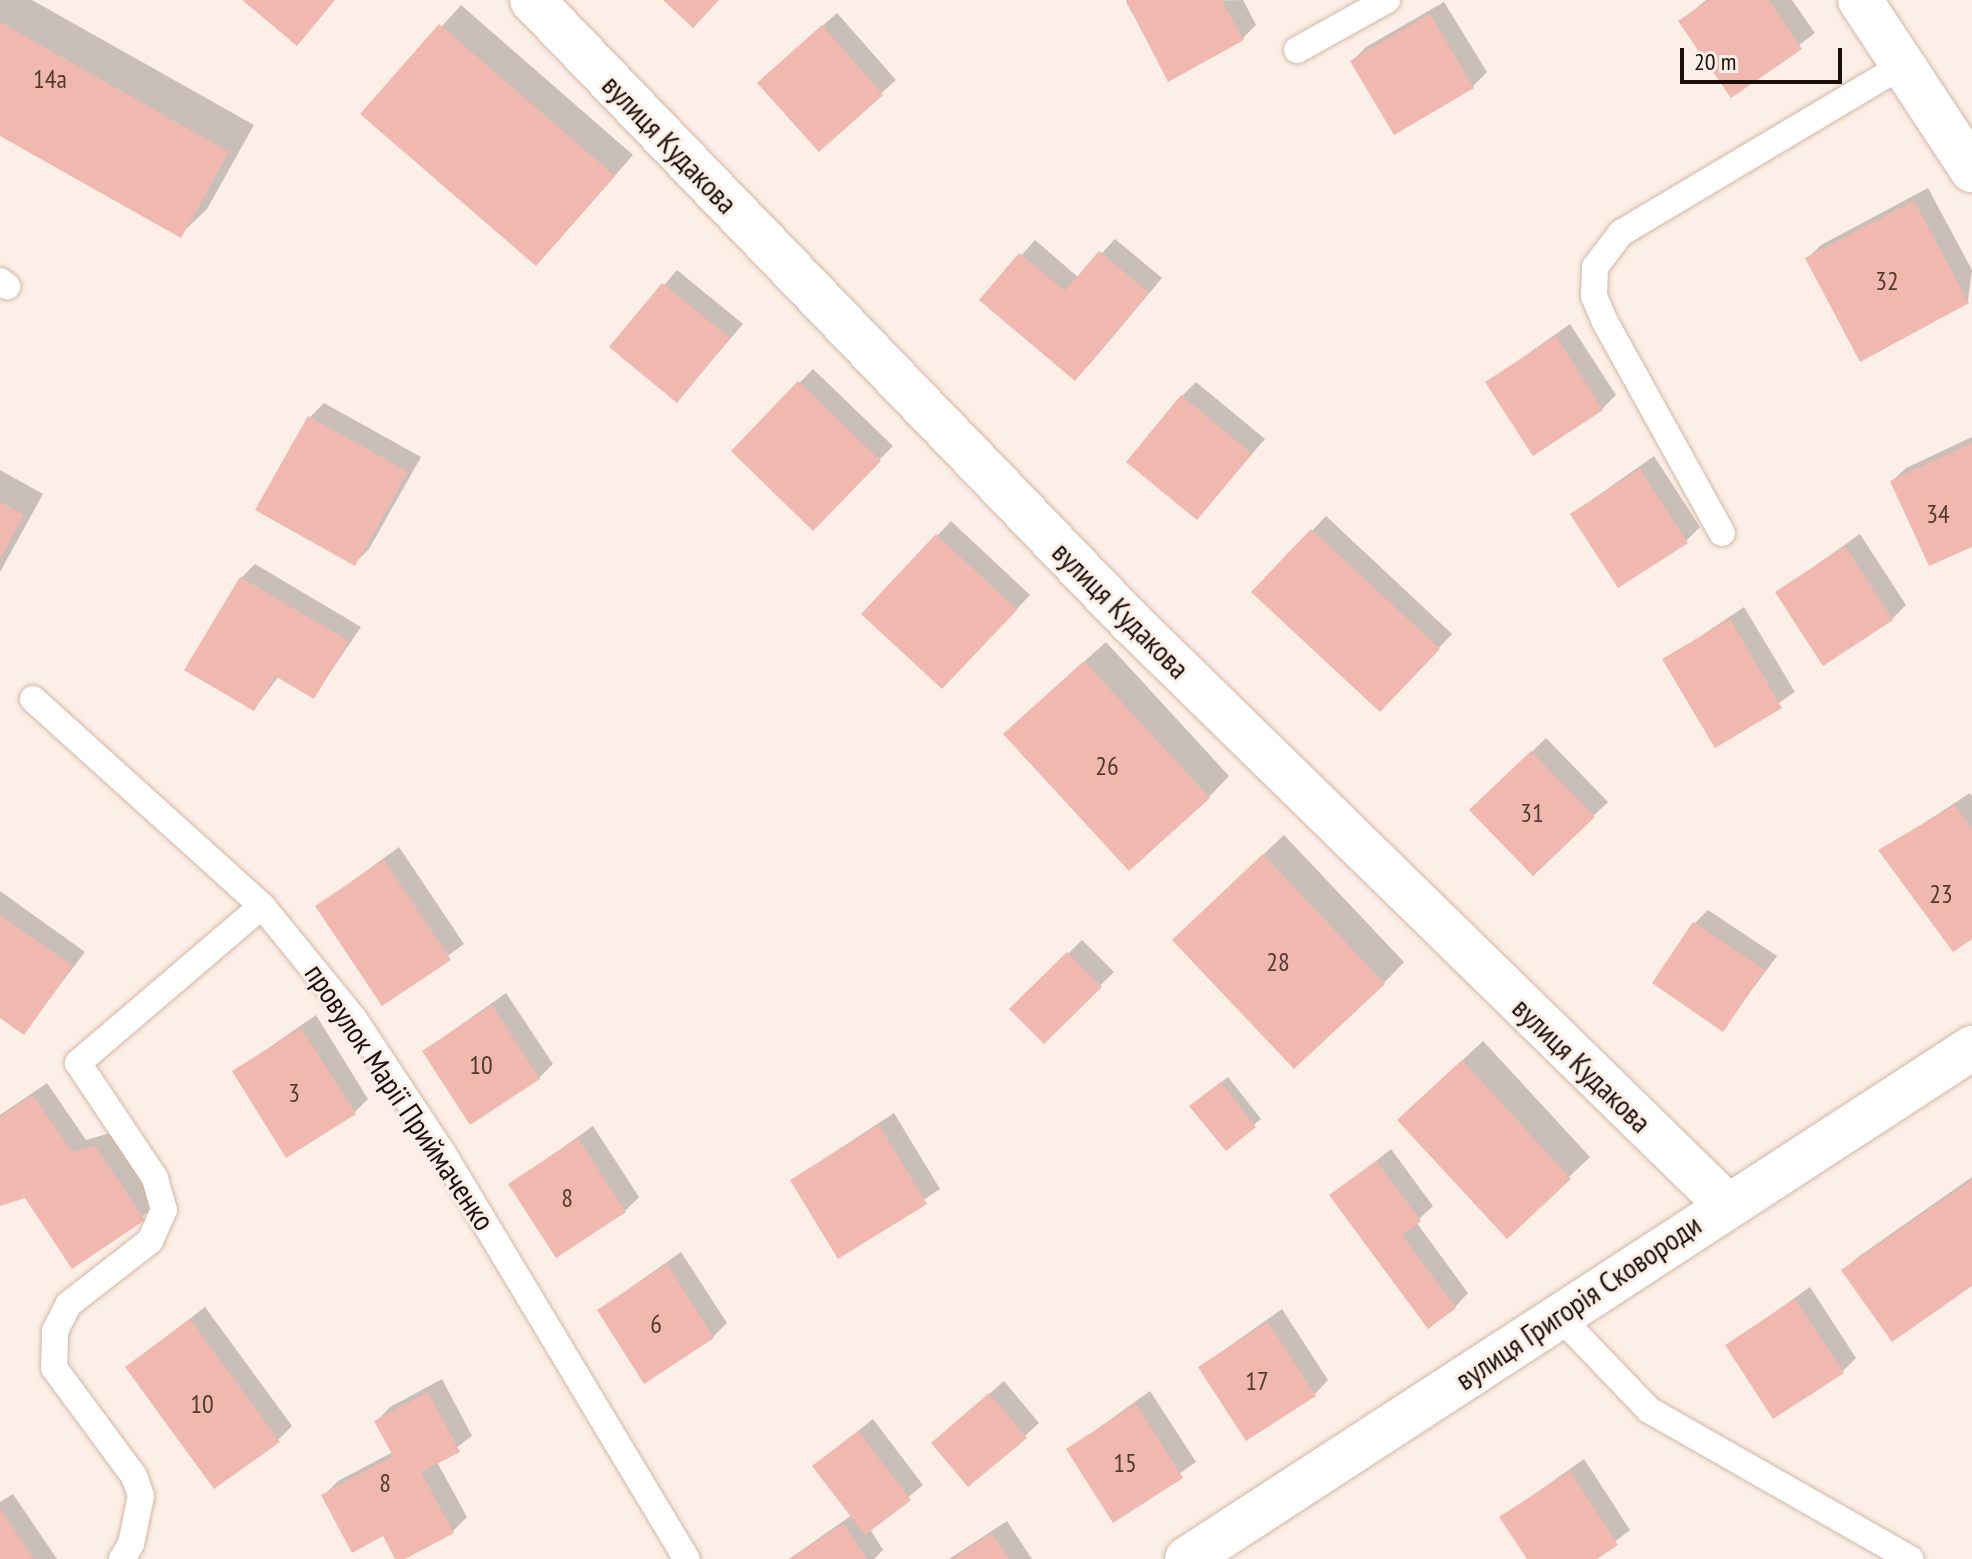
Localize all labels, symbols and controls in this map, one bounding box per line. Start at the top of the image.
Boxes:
scale bar [1684,32,1846,82]
text: 20 m [1694,46,1736,77]
house number: 14а [33,63,67,95]
street label: вулиця Кудакова [595,67,745,221]
house number: 32 [1875,265,1899,297]
house number: 34 [1926,498,1950,530]
street label: вулиця Кудакова [1045,534,1197,686]
house number: 26 [1095,750,1119,782]
house number: 31 [1520,797,1544,829]
house number: 23 [1929,878,1953,910]
house number: 28 [1266,946,1290,978]
street label: провулок Марії Приймаченко [297,957,503,1237]
street label: вулиця Кудакова [1505,990,1659,1140]
house number: 10 [469,1049,493,1081]
house number: 3 [288,1077,300,1109]
house number: 8 [561,1182,573,1214]
street label: вулиця Григорія Сковороди [1448,1206,1708,1398]
house number: 6 [650,1308,662,1340]
house number: 17 [1245,1365,1269,1397]
house number: 10 [190,1388,214,1420]
house number: 15 [1113,1447,1137,1479]
house number: 8 [379,1467,391,1499]

